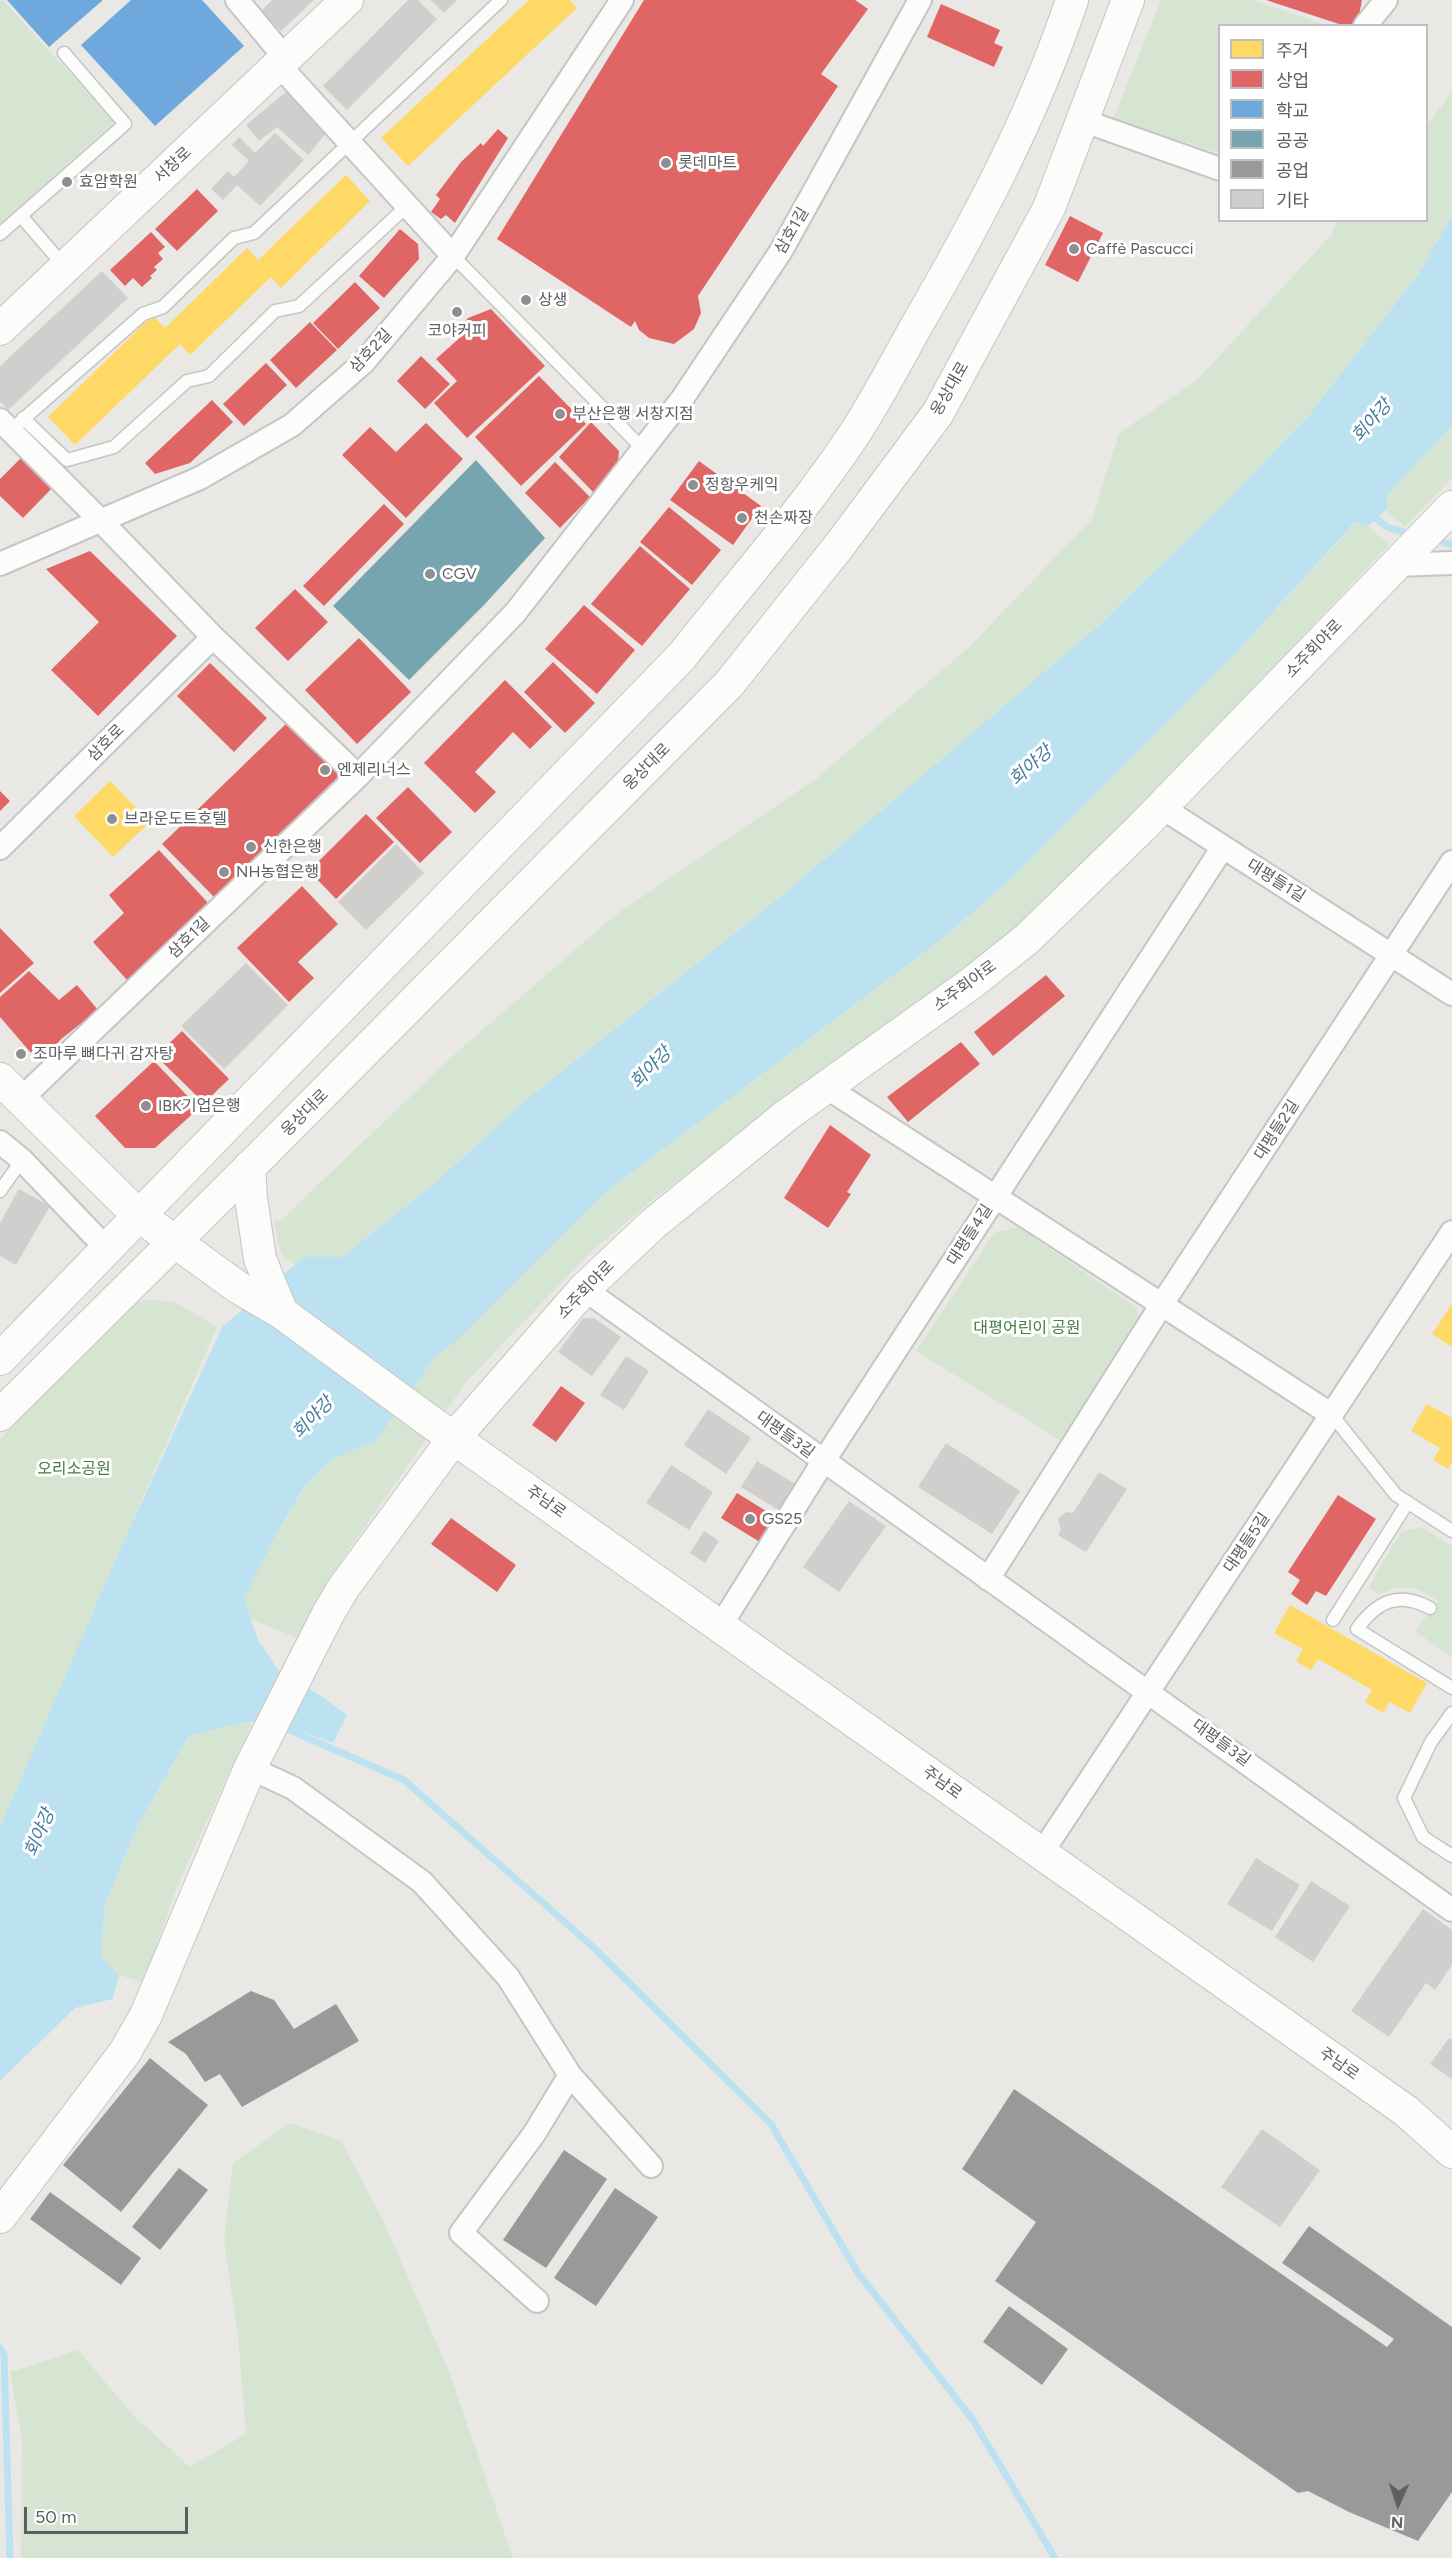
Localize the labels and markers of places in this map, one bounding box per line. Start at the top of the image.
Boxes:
place label: 롯데마트 [678,153,737,173]
marker: 롯데마트 [659,156,673,170]
place label: 효암학원 [79,172,138,192]
marker: 효암학원 [60,175,74,189]
place label: Caffè Pascucci [1086,239,1193,259]
marker: Caffè Pascucci [1067,242,1081,256]
place label: 상생 [538,290,567,310]
marker: 상생 [519,293,533,307]
marker: 코야커피 [450,305,464,319]
place label: 코야커피 [428,321,486,341]
place label: 부산은행 서창지점 [572,404,694,424]
marker: 부산은행 서창지점 [553,407,567,421]
place label: 정항우케익 [705,475,779,495]
marker: 정항우케익 [686,478,700,492]
place label: 천손짜장 [754,508,813,528]
marker: 천손짜장 [735,511,749,525]
place label: CGV [442,564,477,584]
marker: CGV [423,567,437,581]
place label: 엔제리너스 [337,760,411,780]
marker: 엔제리너스 [318,763,332,777]
place label: 브라운도트호텔 [124,809,227,829]
marker: 브라운도트호텔 [105,812,119,826]
place label: 신한은행 [263,837,322,857]
marker: 신한은행 [244,840,258,854]
place label: NH농협은행 [236,862,319,882]
marker: NH농협은행 [217,865,231,879]
place label: 조마루 뼈다귀 감자탕 [33,1044,173,1064]
marker: 조마루 뼈다귀 감자탕 [14,1047,28,1061]
place label: IBK기업은행 [158,1096,241,1116]
marker: IBK기업은행 [139,1099,153,1113]
place label: GS25 [762,1509,802,1529]
marker: GS25 [743,1512,757,1526]

